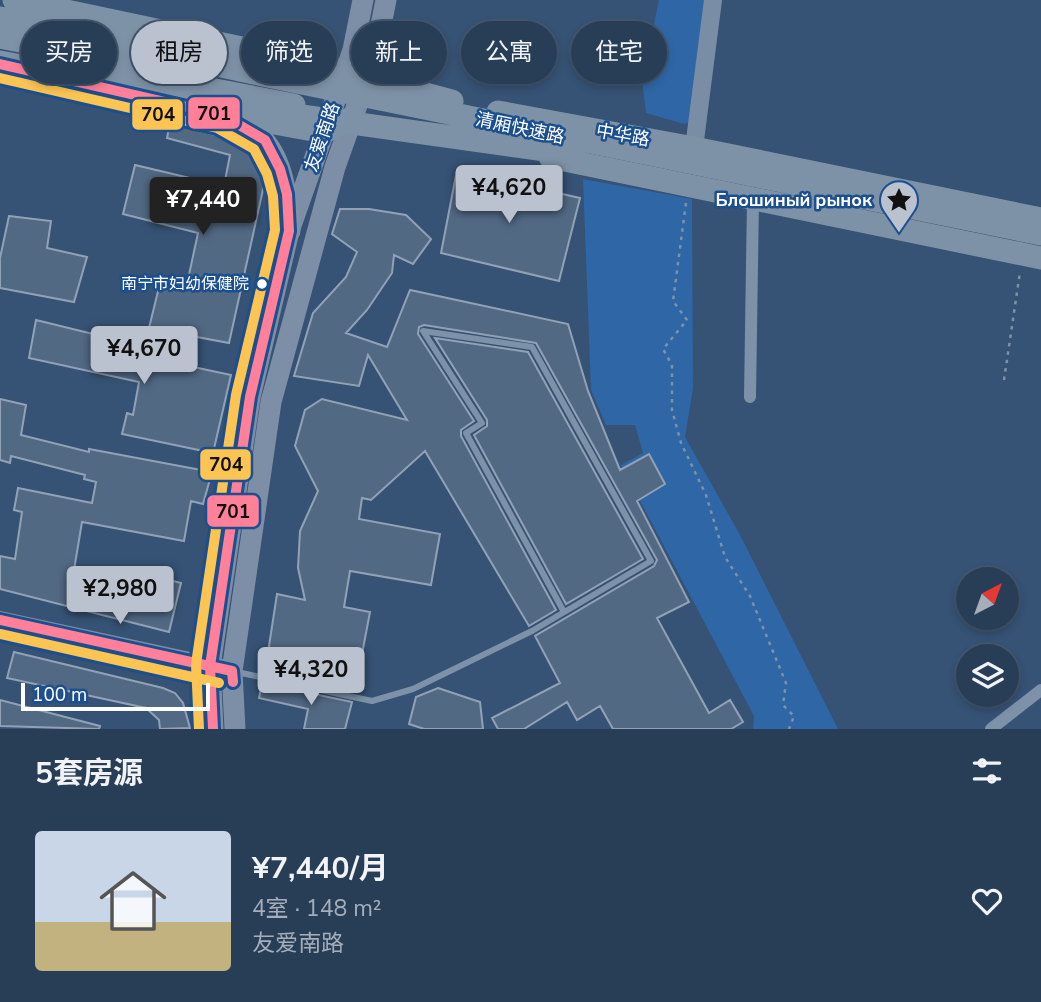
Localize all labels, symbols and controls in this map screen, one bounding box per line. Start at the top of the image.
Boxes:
chip: 买房 [21,21,117,84]
chip: 租房 [131,21,227,84]
chip: 筛选 [241,21,337,84]
chip: 新上 [351,21,447,84]
chip: 公寓 [461,21,557,84]
chip: 住宅 [571,21,667,84]
line badge: 701 [187,96,241,130]
line badge: 704 [131,98,184,131]
street label: 友爱南路 [299,99,345,175]
text: 701 [197,101,231,127]
text: 704 [141,102,175,128]
street label: 清厢快速路 [473,107,567,149]
street label: 中华路 [594,118,652,152]
pin: ¥4,620 [452,166,566,225]
text: ¥4,620 [472,172,546,203]
pin: ¥7,440 [146,177,260,237]
place icon: Блошиный рынок [878,179,920,234]
text: ¥7,440 [166,184,240,215]
place label: Блошиный рынок [715,188,873,212]
place label: 南宁市妇幼保健院 [121,273,249,295]
marker: 南宁市妇幼保健院 [255,277,269,291]
pin: ¥4,670 [87,326,201,386]
text: ¥4,670 [107,333,181,364]
line badge: 704 [199,448,252,481]
text: 704 [209,452,243,478]
line badge: 701 [206,494,260,528]
text: 701 [216,499,250,525]
pin: ¥2,980 [63,566,177,626]
north arrow [956,567,1018,630]
map controls [956,567,1019,707]
text: ¥2,980 [83,573,157,604]
button: layers [956,644,1019,707]
pin: ¥4,320 [254,648,368,707]
text: ¥4,320 [274,654,348,685]
scale bar [21,680,210,712]
text: 100 m [32,682,87,708]
icon: filters [968,752,1006,790]
text: 5套房源 [35,753,143,794]
text: ¥7,440/月 [252,848,389,889]
icon: home [91,859,175,943]
icon: heart [968,882,1006,920]
text: 4室 · 148 m² [252,893,382,924]
text: 友爱南路 [252,928,344,959]

